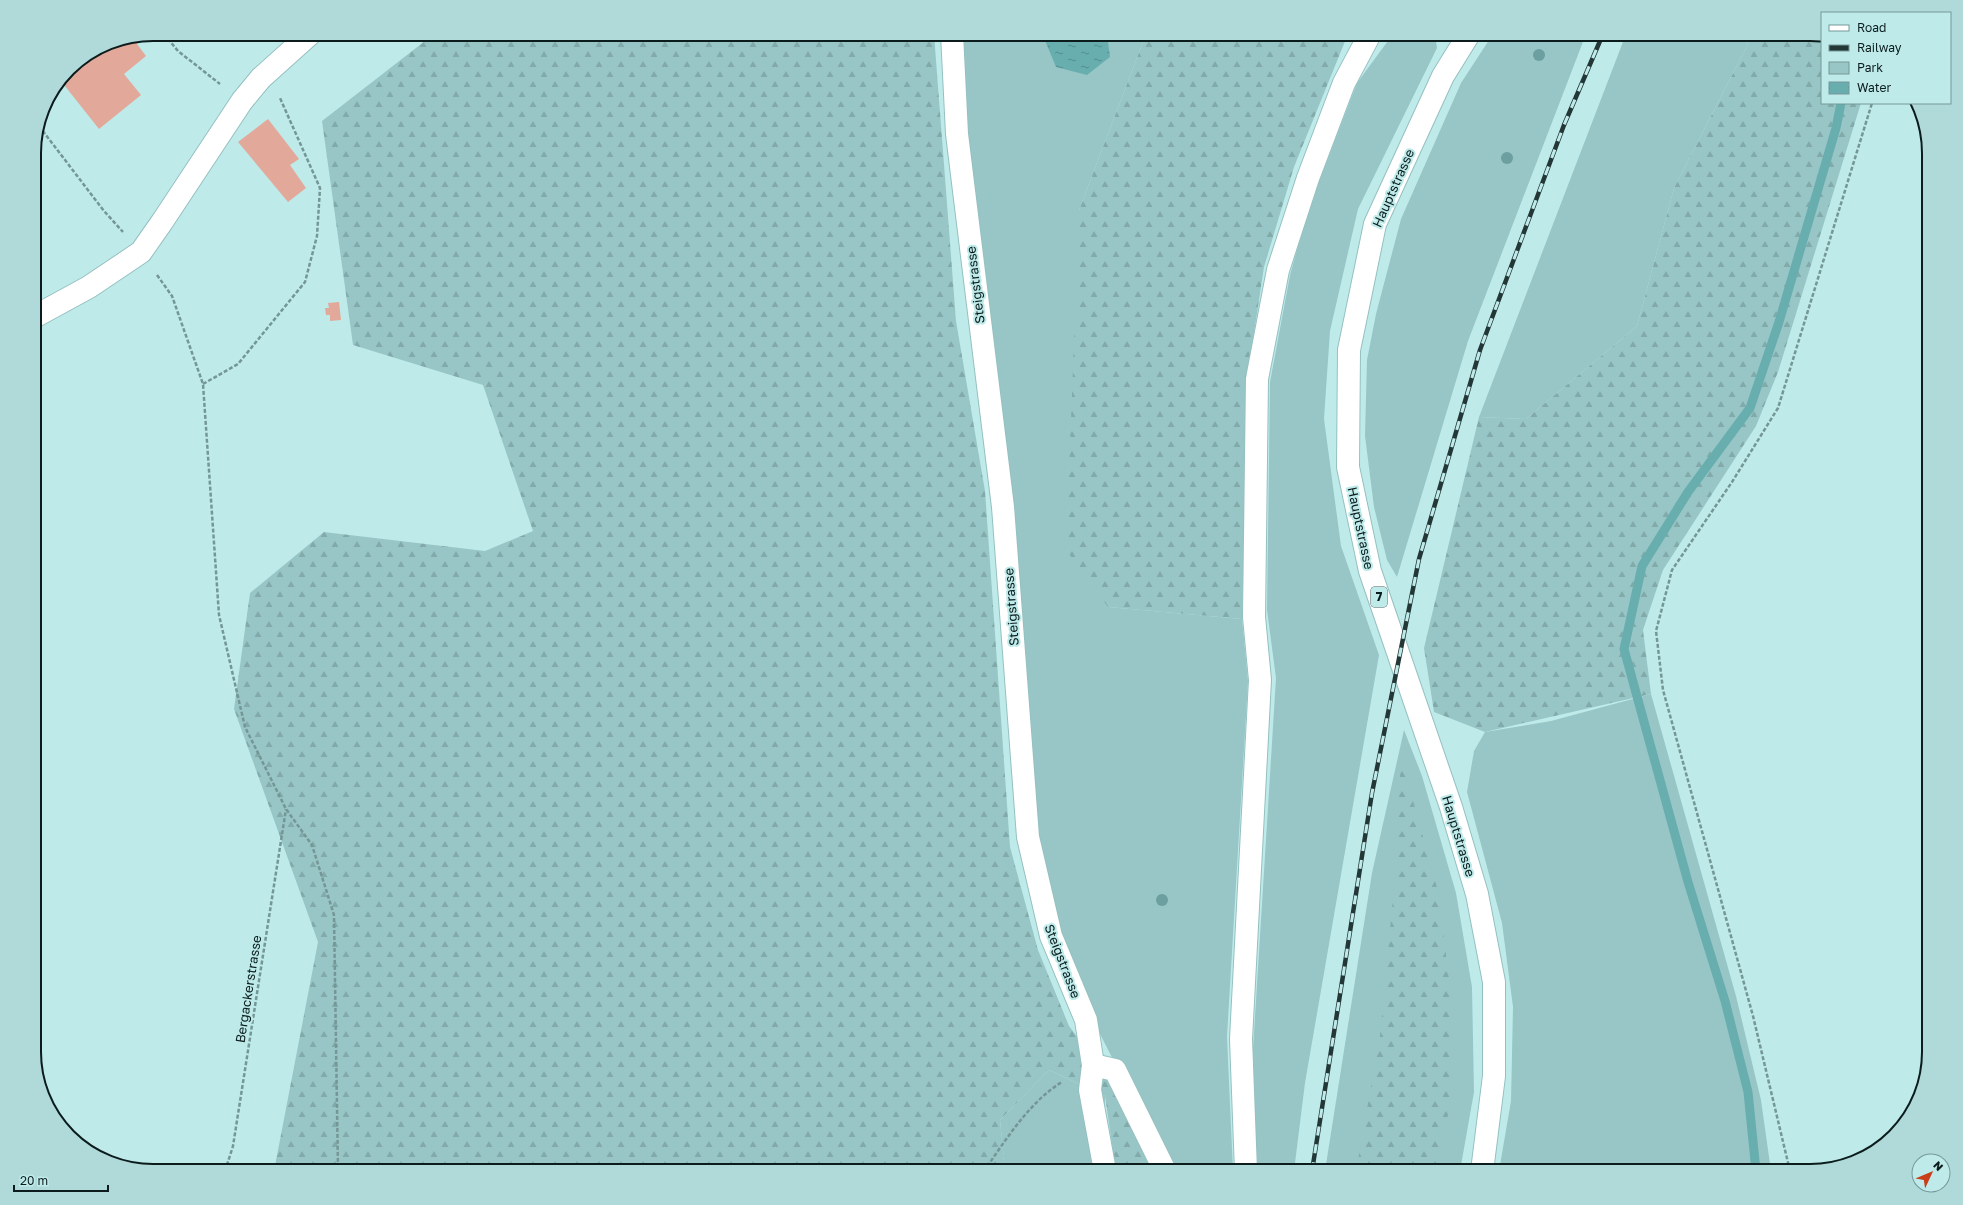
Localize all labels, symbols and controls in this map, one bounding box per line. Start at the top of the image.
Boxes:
legend [1821,12,1951,104]
text: Road [1857,20,1886,35]
text: Railway [1857,40,1902,55]
text: Park [1857,60,1883,75]
text: Water [1857,80,1891,95]
street label: Hauptstrasse [1369,146,1417,230]
street label: Steigstrasse [962,245,988,325]
street label: Hauptstrasse [1344,485,1378,571]
street label: Steigstrasse [1000,568,1022,646]
road number: 7 [1371,587,1387,607]
street label: Hauptstrasse [1439,794,1479,878]
street label: Steigstrasse [1042,922,1084,1000]
street label: Bergackerstrasse [232,934,264,1044]
north arrow [1911,1153,1951,1193]
text: N [1931,1158,1946,1173]
scale bar [14,1167,108,1193]
text: 20 m [20,1173,48,1188]

